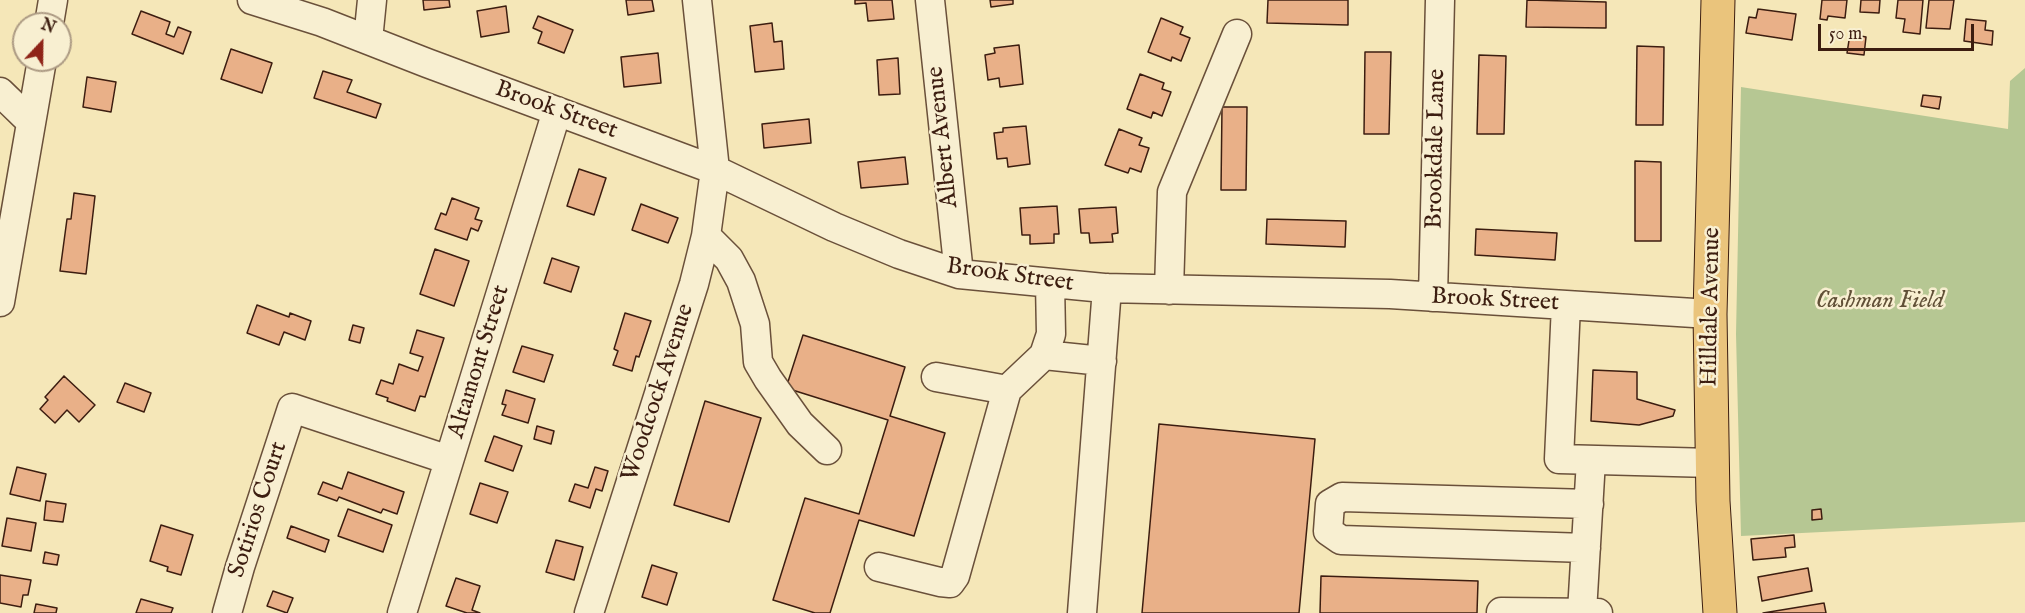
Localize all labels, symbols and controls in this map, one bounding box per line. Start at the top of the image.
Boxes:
north arrow [12,12,72,72]
scale bar [1821,12,1977,50]
text: N [38,15,58,39]
text: 50 m [1829,23,1862,46]
street label: Albert Avenue [922,65,966,209]
street label: Brookdale Lane [1421,69,1453,229]
street label: Brook Street [491,76,621,146]
street label: Hilldale Avenue [1696,227,1728,387]
street label: Brook Street [945,253,1075,299]
street label: Altamont Street [443,282,517,442]
street label: Brook Street [1430,283,1560,319]
park label: Cashman Field [1816,288,1944,316]
street label: Woodcock Avenue [617,300,701,486]
street label: Sotirios Court [224,438,294,582]

